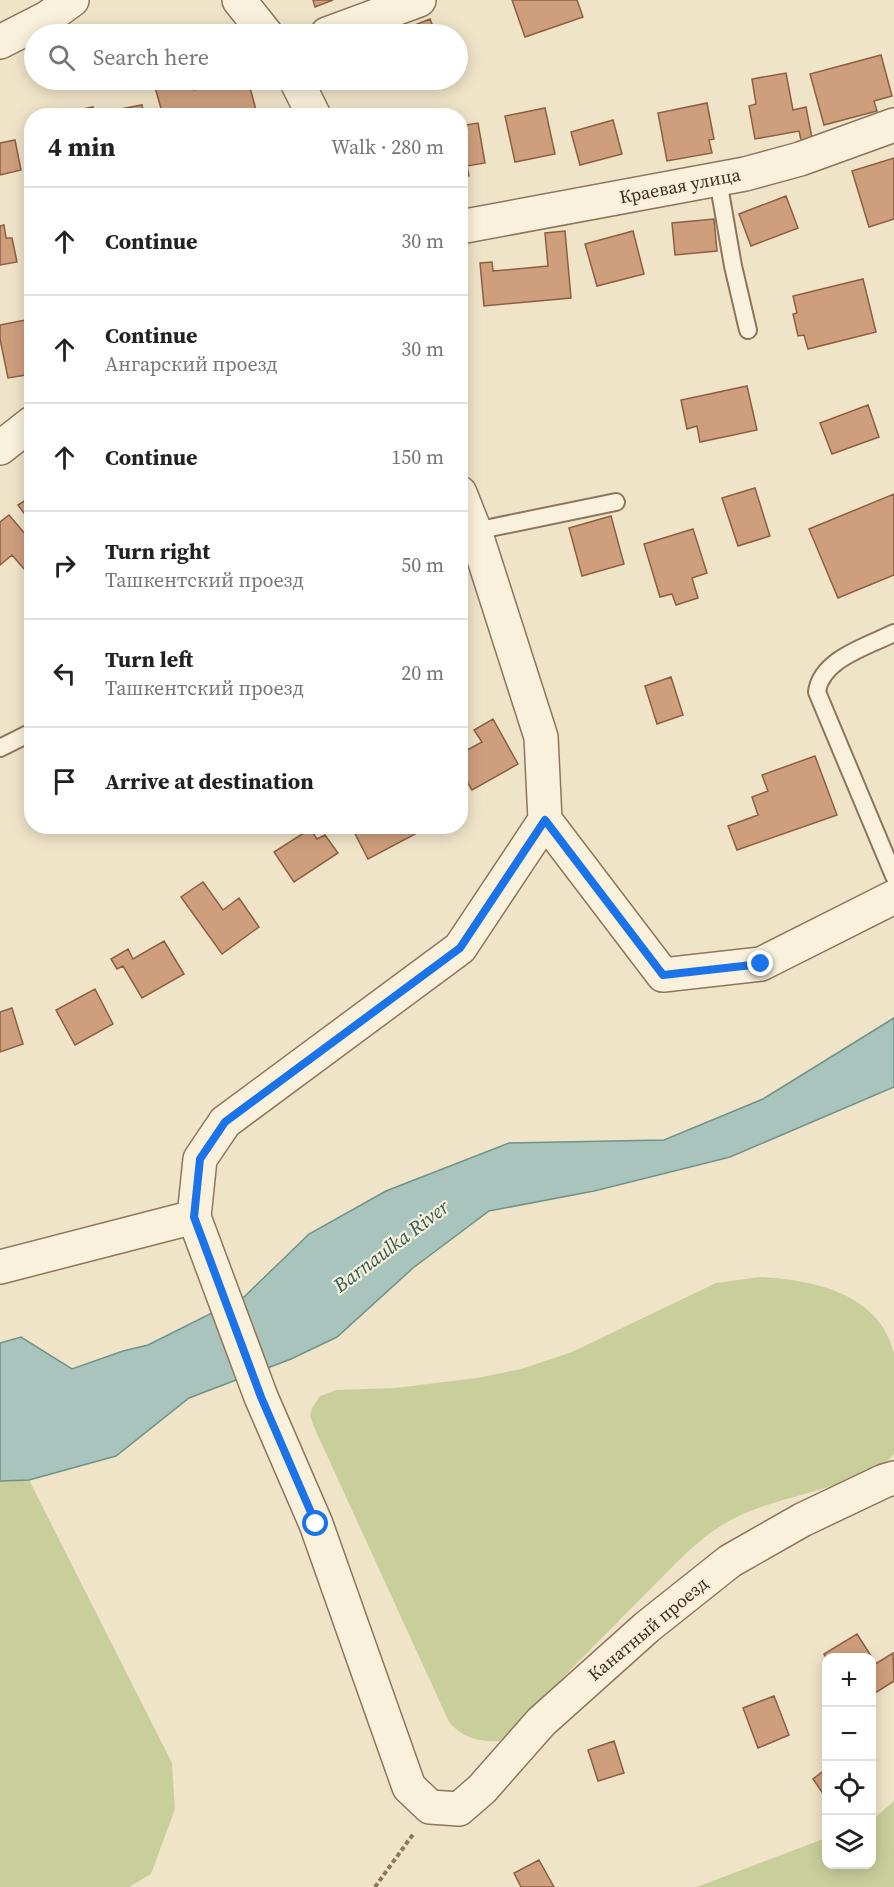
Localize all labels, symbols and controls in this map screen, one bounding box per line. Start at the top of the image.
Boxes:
search box [24,24,468,90]
icon: search [45,41,78,74]
text: Search here [93,42,209,72]
text: 4 min [48,129,115,165]
text: Walk · 280 m [331,133,444,161]
street label: Краевая улица [617,161,743,210]
icon: ahead [48,225,81,258]
text: Continue [105,226,198,256]
text: 30 m [401,227,444,255]
text: Continue [105,320,198,350]
icon: ahead [48,333,81,366]
text: 30 m [401,335,444,363]
text: Ангарский проезд [105,350,278,378]
icon: ahead [48,441,81,474]
text: Continue [105,442,198,472]
text: 150 m [391,443,444,471]
text: Turn right [105,536,210,566]
icon: right [48,549,81,582]
text: 50 m [401,551,444,579]
text: Ташкентский проезд [105,566,304,594]
text: Turn left [105,644,193,674]
icon: left [48,657,81,690]
text: 20 m [401,659,444,687]
text: Ташкентский проезд [105,674,304,702]
icon: arrive [48,765,81,798]
text: Arrive at destination [105,766,314,796]
route end [747,950,773,976]
water label: Barnaulka River [327,1193,455,1299]
route start [302,1510,328,1536]
street label: Канатный проезд [582,1571,713,1686]
map controls [822,1653,876,1869]
button: + [822,1653,876,1707]
button: − [822,1707,876,1761]
button: locate [822,1761,876,1815]
button: layers [822,1815,876,1869]

